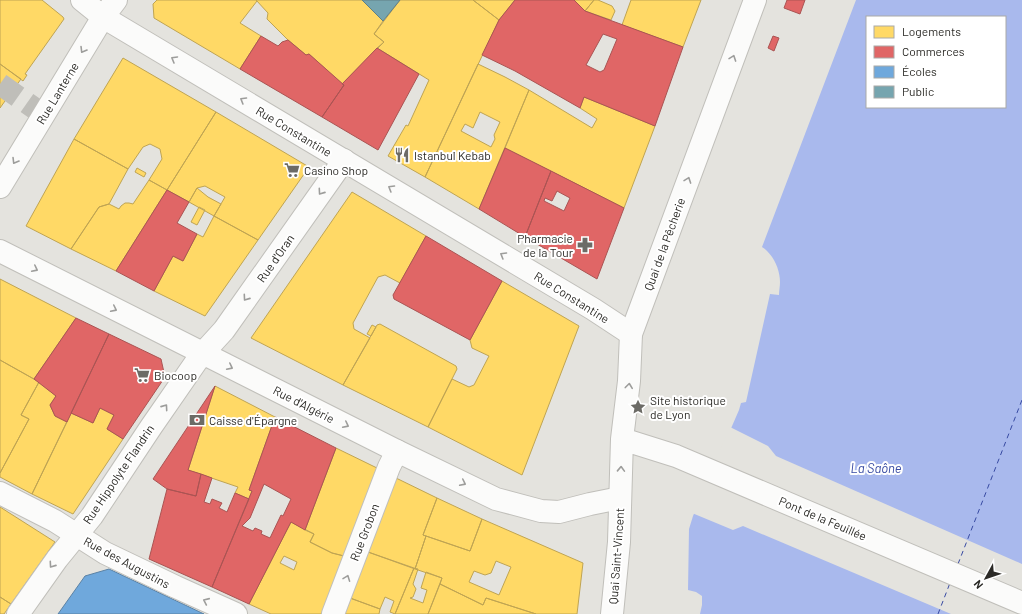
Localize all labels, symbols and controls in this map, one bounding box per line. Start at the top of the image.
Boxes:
legend [866,16,1006,108]
text: Logements [902,24,961,38]
text: Commerces [902,44,965,58]
one-way arrow [80,46,87,53]
one-way arrow [729,54,737,61]
one-way arrow [171,56,178,64]
street label: Rue Lanterne [33,60,81,126]
text: Écoles [902,64,937,78]
text: Public [902,84,934,98]
one-way arrow [240,97,247,105]
street label: Rue Constantine [254,103,334,159]
restaurant icon: Istanbul Kebab [393,146,411,164]
place label: Istanbul Kebab [414,148,491,162]
one-way arrow [13,157,20,164]
supermarket icon: Casino Shop [283,161,301,179]
place label: Casino Shop [304,163,368,177]
one-way arrow [684,176,692,183]
one-way arrow [388,186,395,193]
one-way arrow [318,188,326,195]
street label: Quai de la Pêcherie [641,196,687,292]
street label: Rue d'Oran [253,231,297,285]
place label: Pharmacie de la Tour [517,231,574,259]
pharmacy icon: Pharmacie de la Tour [576,236,594,254]
one-way arrow [500,252,507,259]
one-way arrow [30,264,38,272]
street label: Rue Constantine [532,268,612,326]
one-way arrow [244,294,251,301]
one-way arrow [110,304,117,311]
one-way arrow [226,362,234,369]
supermarket icon: Biocoop [133,366,151,384]
place label: Biocoop [154,368,197,382]
street label: Rue d'Algérie [271,383,337,425]
one-way arrow [624,383,633,390]
place label: Site historique de Lyon [650,393,726,421]
place icon: Site historique de Lyon [629,398,647,416]
one-way arrow [160,404,167,411]
bank icon: Caisse d'Épargne [188,411,206,429]
place label: Caisse d'Épargne [209,413,297,427]
one-way arrow [342,420,350,428]
street label: Rue Hippolyte Flandrin [79,422,157,526]
water label: La Saône [851,460,902,476]
one-way arrow [616,466,625,472]
one-way arrow [459,478,466,486]
street label: Pont de la Feuillée [777,493,869,543]
street label: Rue Grobon [347,501,381,563]
street label: Quai Saint-Vincent [606,507,626,605]
street label: Rue des Augustins [82,533,173,591]
north arrow [966,558,1006,598]
one-way arrow [50,561,57,568]
one-way arrow [342,574,350,581]
text: N [971,578,985,592]
one-way arrow [203,597,210,605]

